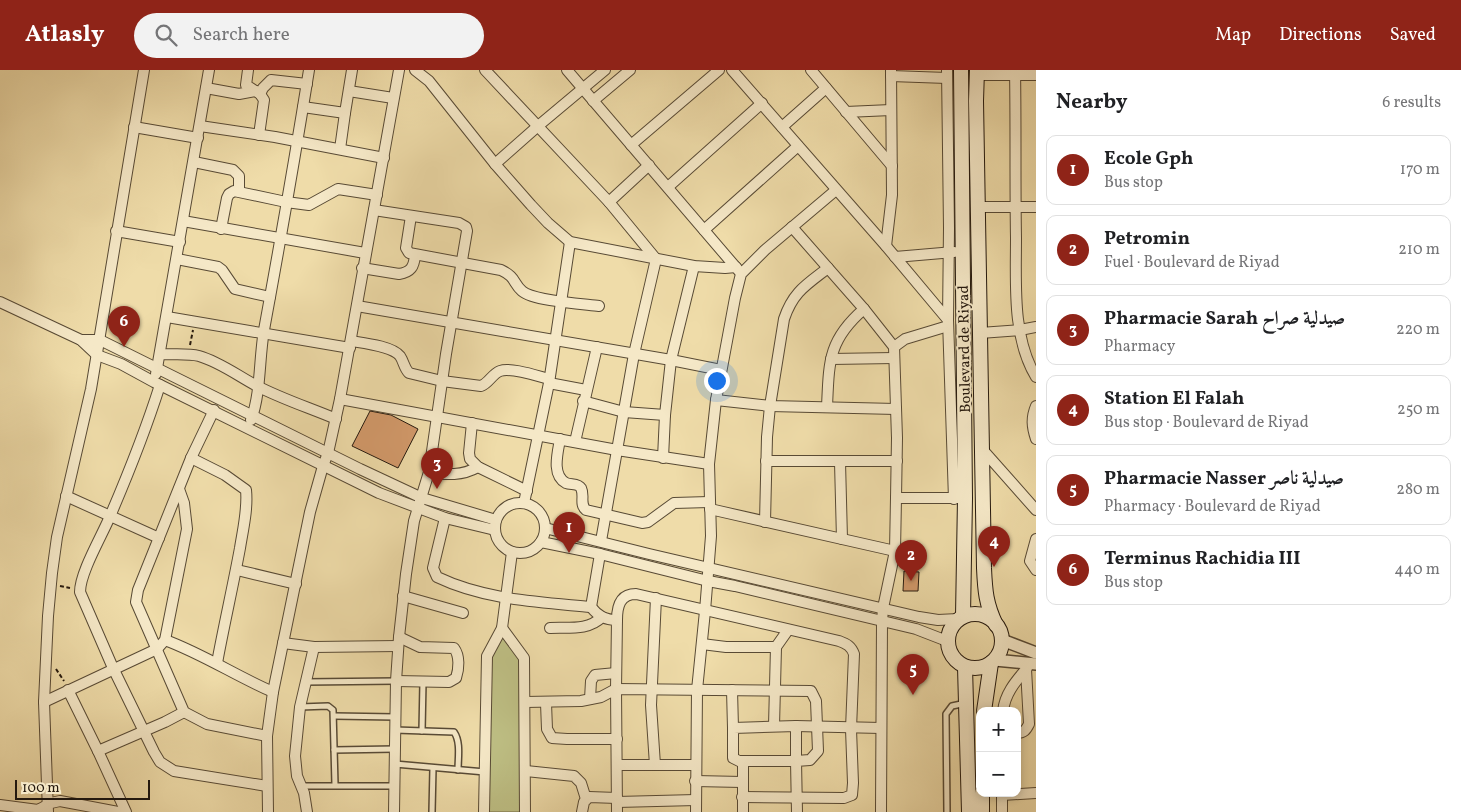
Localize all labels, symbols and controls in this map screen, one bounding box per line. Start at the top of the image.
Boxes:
search box [134,13,484,58]
text: Atlasly [25,18,104,52]
icon: search [152,21,180,49]
text: Search here [192,22,290,48]
text: Map [1215,23,1251,48]
text: Directions [1279,23,1362,48]
text: Saved [1390,23,1436,48]
text: Nearby [1056,88,1127,117]
text: 6 results [1382,92,1441,114]
text: Ecole Gph [1104,146,1193,172]
text: 1 [1070,159,1076,181]
text: 170 m [1400,159,1440,181]
text: Bus stop [1104,172,1163,194]
text: Petromin [1104,226,1190,252]
text: 2 [1069,239,1077,261]
text: 210 m [1398,239,1440,261]
text: Fuel · Boulevard de Riyad [1104,252,1280,274]
street label: Boulevard de Riyad [954,285,977,413]
pin: 6 [108,306,140,347]
text: Pharmacie Sarah صيدلية صراح [1104,306,1345,332]
text: 3 [1069,319,1077,341]
text: 220 m [1396,319,1440,341]
text: Pharmacy [1104,336,1175,358]
your location [704,368,730,394]
text: Station El Falah [1104,386,1244,412]
text: 4 [1068,399,1078,421]
text: 250 m [1397,399,1440,421]
text: Bus stop · Boulevard de Riyad [1104,412,1309,434]
pin: 3 [421,448,453,489]
text: Pharmacie Nasser صيدلية ناصر [1104,466,1344,492]
text: 5 [1069,479,1077,501]
text: 280 m [1396,479,1440,501]
text: Pharmacy · Boulevard de Riyad [1104,496,1321,518]
pin: 1 [553,512,585,553]
pin: 4 [978,526,1010,567]
pin: 2 [895,540,927,581]
text: Terminus Rachidia III [1104,546,1300,572]
text: 6 [1069,559,1077,581]
text: 440 m [1394,559,1440,581]
text: Bus stop [1104,572,1163,594]
pin: 5 [897,654,929,695]
map controls [976,707,1021,797]
button: + [976,707,1021,752]
button: − [976,752,1021,797]
scale bar [15,777,150,800]
text: 100 m [22,779,60,798]

